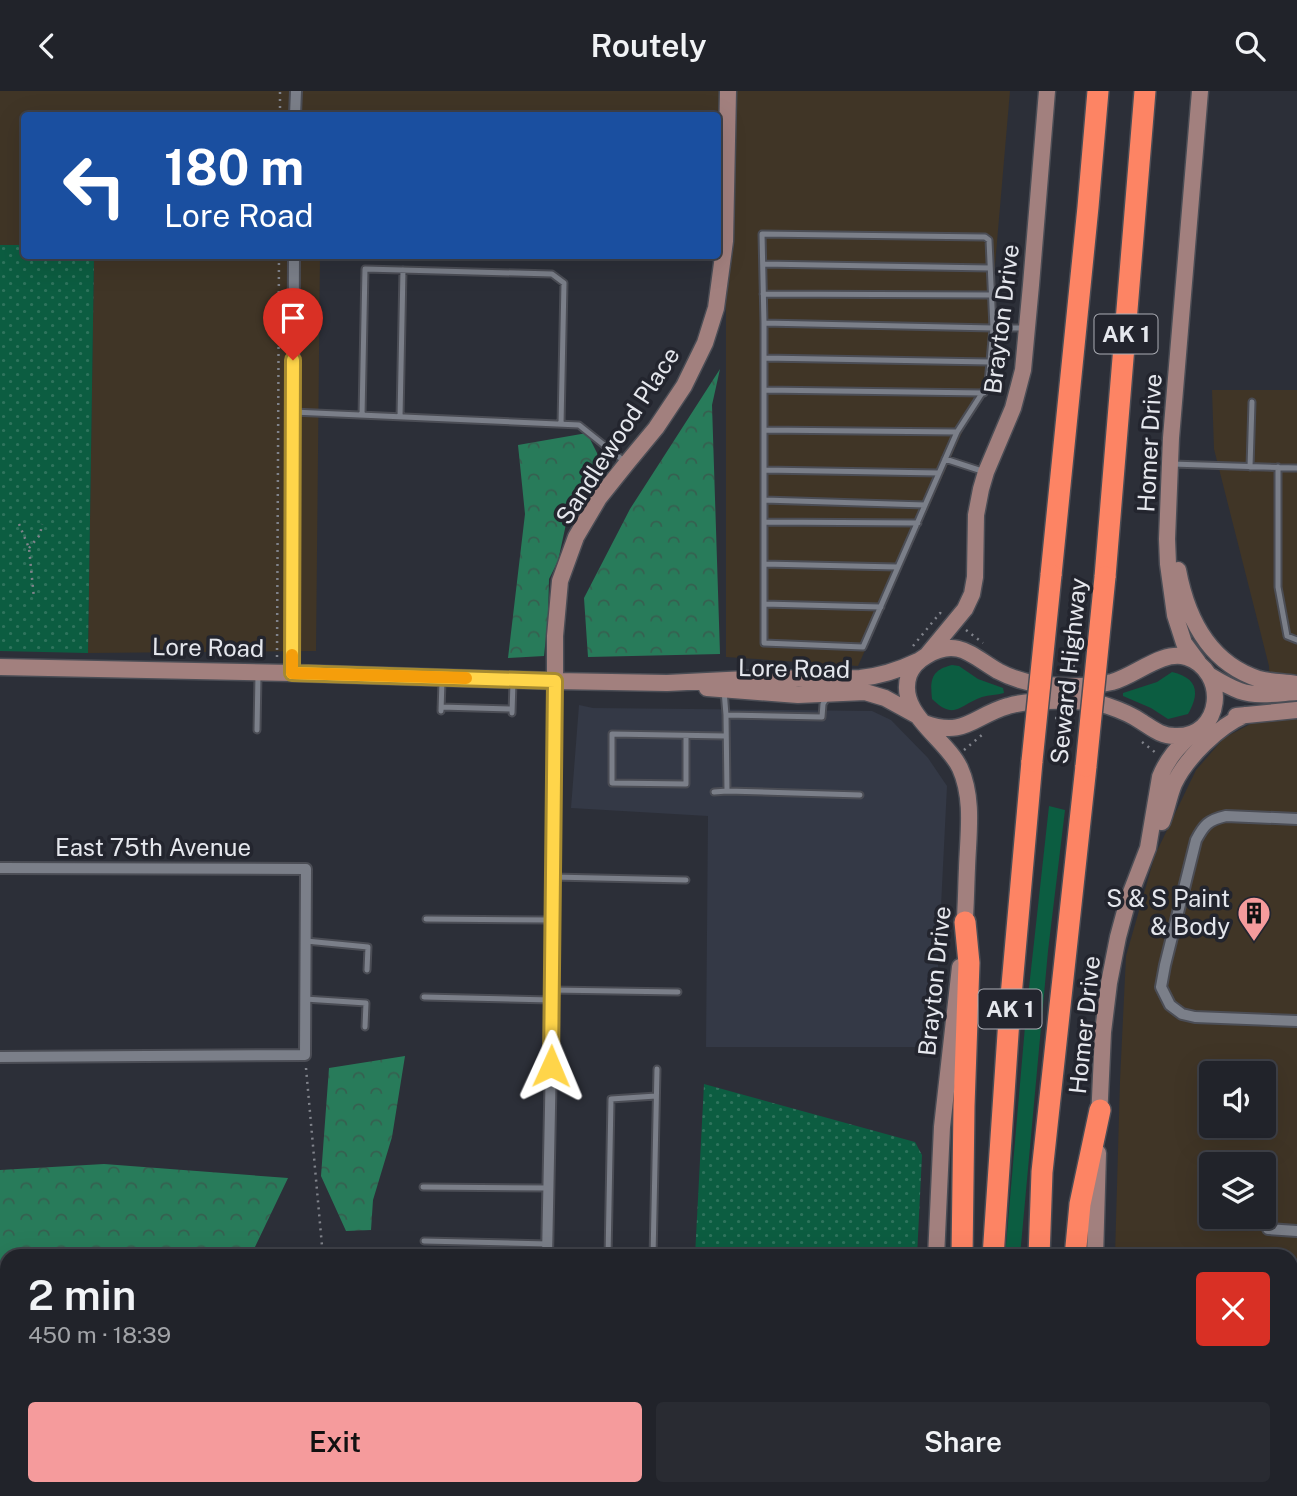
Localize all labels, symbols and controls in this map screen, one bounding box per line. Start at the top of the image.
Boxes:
icon: back [28,27,66,65]
text: Routely [590,27,707,64]
icon: search [1231,27,1269,65]
text: 180 m [164,138,304,196]
icon: left [49,140,140,231]
text: Lore Road [164,197,314,234]
street label: Brayton Drive [978,242,1024,395]
pin [263,288,323,360]
icon: arrive [274,299,312,337]
road number: AK 1 [1094,315,1158,353]
street label: Sandlewood Place [549,342,685,529]
street label: Homer Drive [1131,373,1167,513]
street label: Seward Highway [1044,576,1092,766]
street label: Lore Road [152,632,264,662]
street label: Lore Road [738,653,850,683]
street label: East 75th Avenue [55,833,251,861]
place label: S & S Paint & Body [1106,884,1230,940]
building icon: S & S Paint & Body [1235,894,1273,943]
street label: Brayton Drive [912,905,956,1057]
street label: Homer Drive [1063,954,1105,1095]
road number: AK 1 [978,989,1042,1028]
position arrow [514,1029,588,1103]
map controls [1199,1061,1276,1229]
button: sound [1199,1061,1276,1138]
button: layers [1199,1152,1276,1229]
text: 2 min [28,1270,136,1319]
button: close [1196,1272,1270,1346]
text: 450 m · 18:39 [28,1321,171,1348]
button: Exit [28,1402,642,1482]
button: Share [656,1402,1270,1482]

